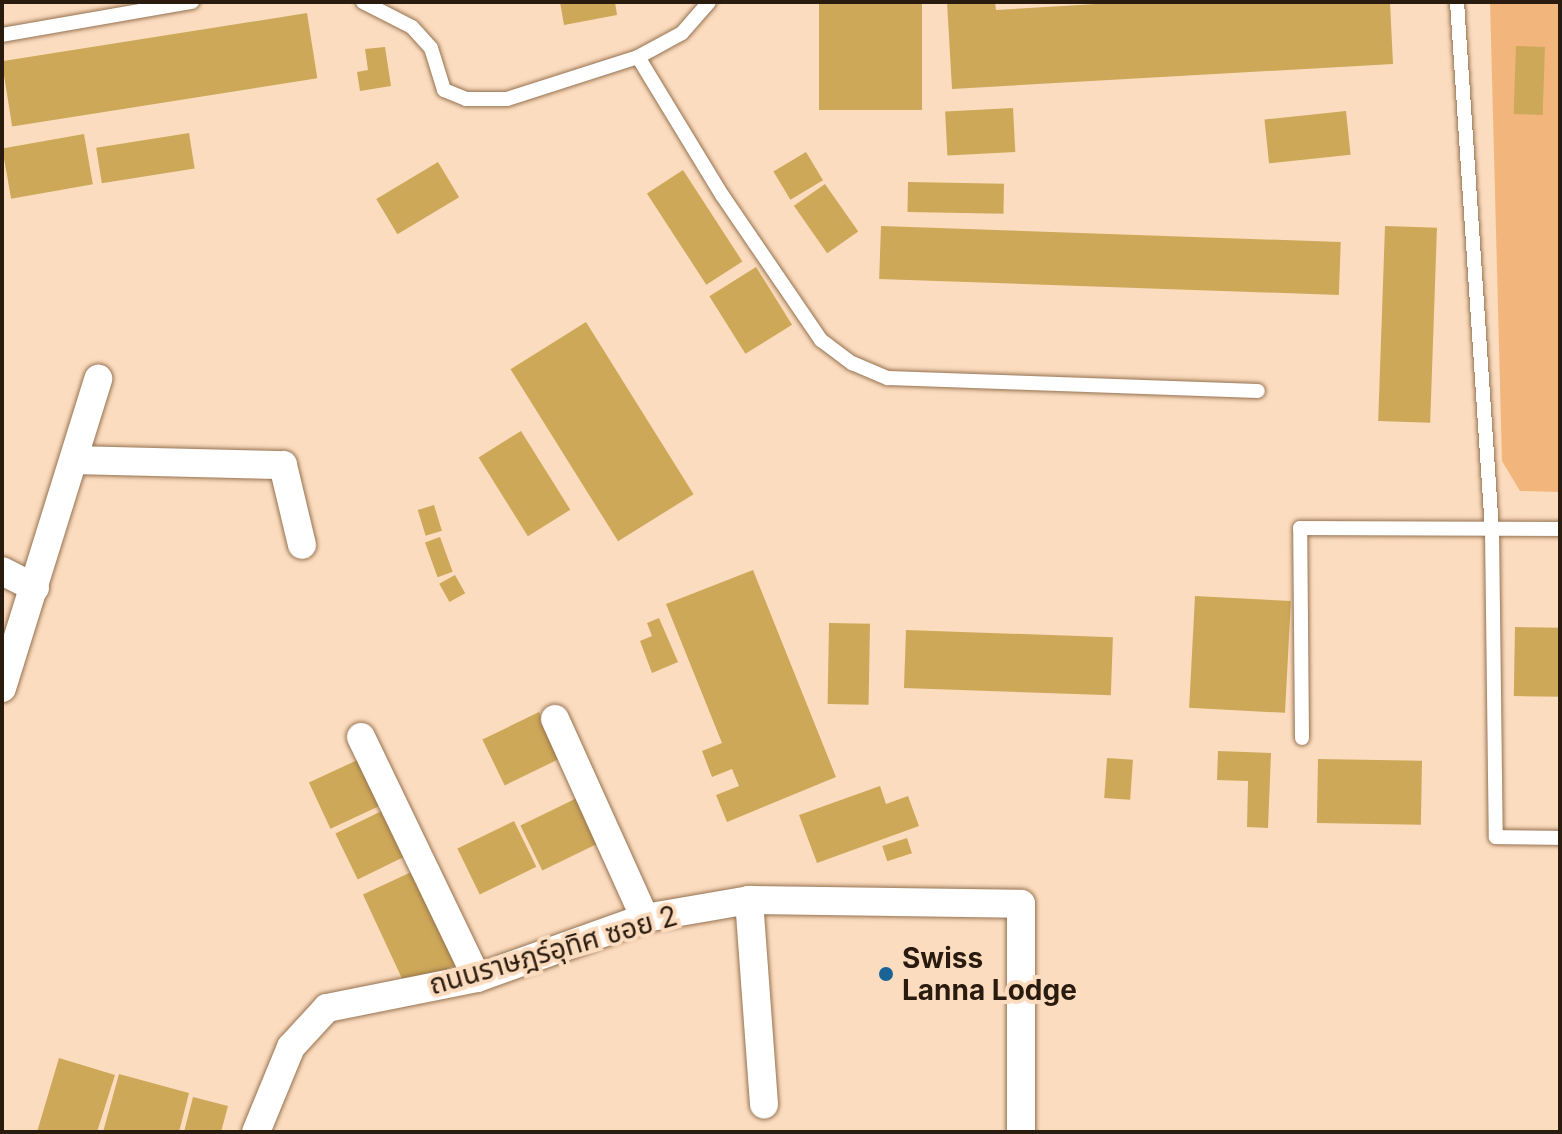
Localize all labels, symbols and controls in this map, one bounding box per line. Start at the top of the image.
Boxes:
street label: ถนนราษฎร์อุทิศ ซอย 2 [425,899,681,1001]
place label: Swiss Lanna Lodge [902,941,1077,1007]
marker: Swiss Lanna Lodge [877,965,895,983]

